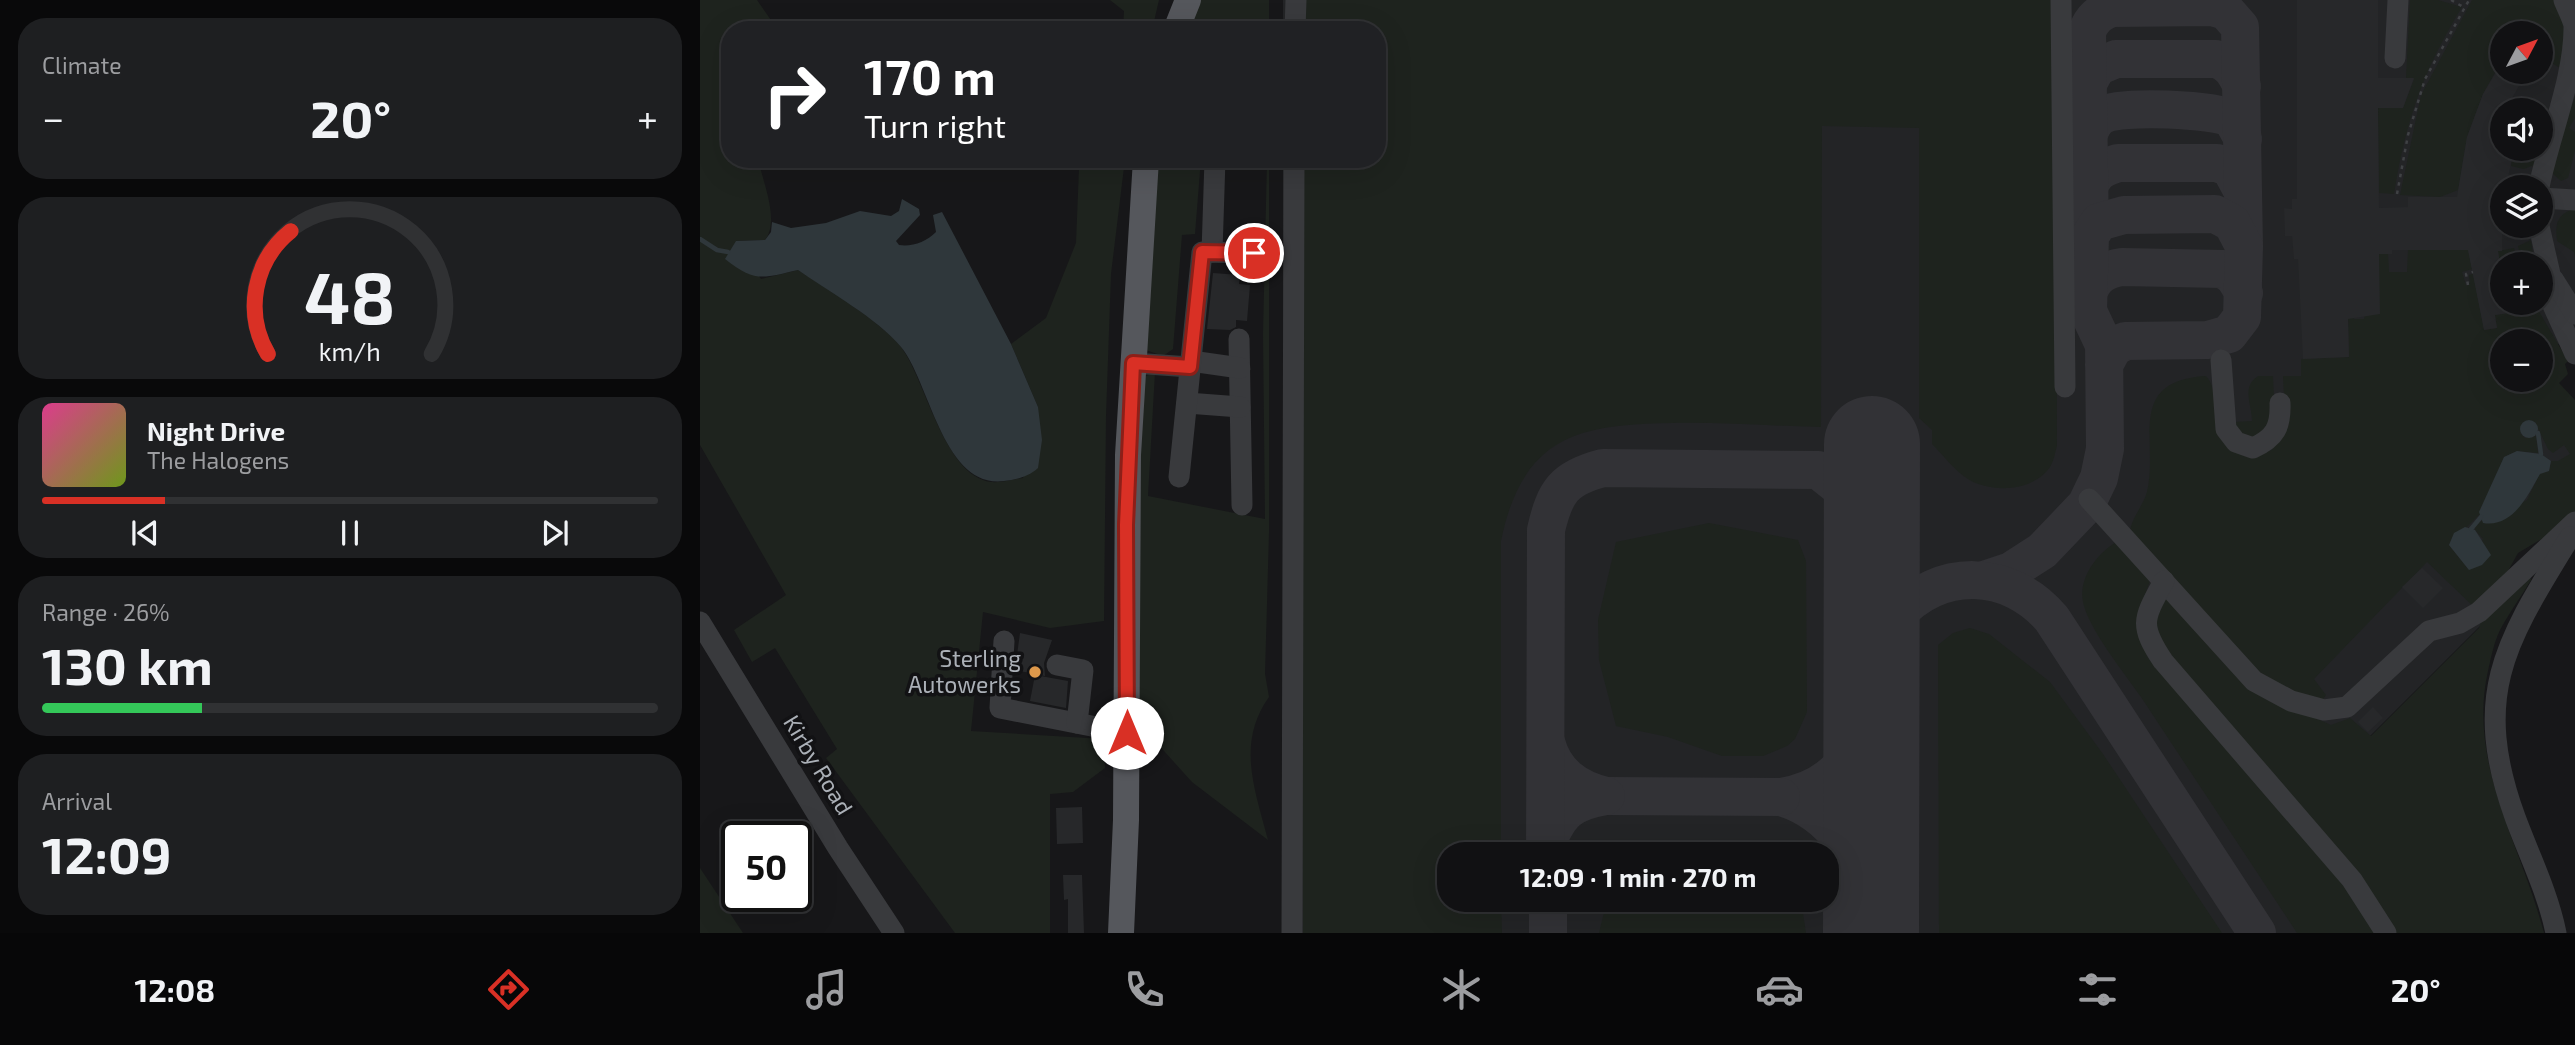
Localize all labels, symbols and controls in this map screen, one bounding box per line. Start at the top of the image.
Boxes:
north arrow [2490,21,2553,84]
map controls [2490,21,2553,392]
text: 170 m [864,46,996,105]
icon: right [749,49,840,140]
text: Climate [42,51,122,79]
text: 20° [310,86,391,148]
text: − [42,94,64,140]
text: + [637,94,658,140]
button: sound [2490,98,2553,161]
text: Turn right [864,106,1006,144]
button: layers [2490,175,2553,238]
pin [1224,223,1284,283]
icon: arrive [1235,234,1273,272]
text: 48 [304,251,396,339]
button: + [2490,252,2553,315]
button: − [2490,329,2553,392]
text: km/h [319,336,381,366]
text: Night Drive [147,415,285,446]
text: The Halogens [147,446,289,474]
icon: previous [126,514,164,552]
icon: pause [331,514,369,552]
icon: next [536,514,574,552]
text: Range · 26% [42,598,170,626]
text: 130 km [42,633,213,695]
place label: Sterling Autowerks [908,644,1021,698]
marker: Sterling Autowerks [1027,664,1043,680]
position arrow [1090,696,1164,770]
street label: Kirby Road [778,710,860,819]
text: Arrival [42,787,112,815]
speed limit sign: 50 [721,821,812,912]
text: 12:09 [42,822,172,884]
text: 12:09 · 1 min · 270 m [1520,861,1756,892]
icon: directions [484,965,533,1014]
icon: music [802,965,851,1014]
icon: phone [1120,965,1169,1014]
icon: climate [1437,965,1486,1014]
icon: car [1755,965,1804,1014]
icon: filters [2073,965,2122,1014]
text: 12:08 [134,970,215,1008]
text: 20° [2391,970,2441,1008]

